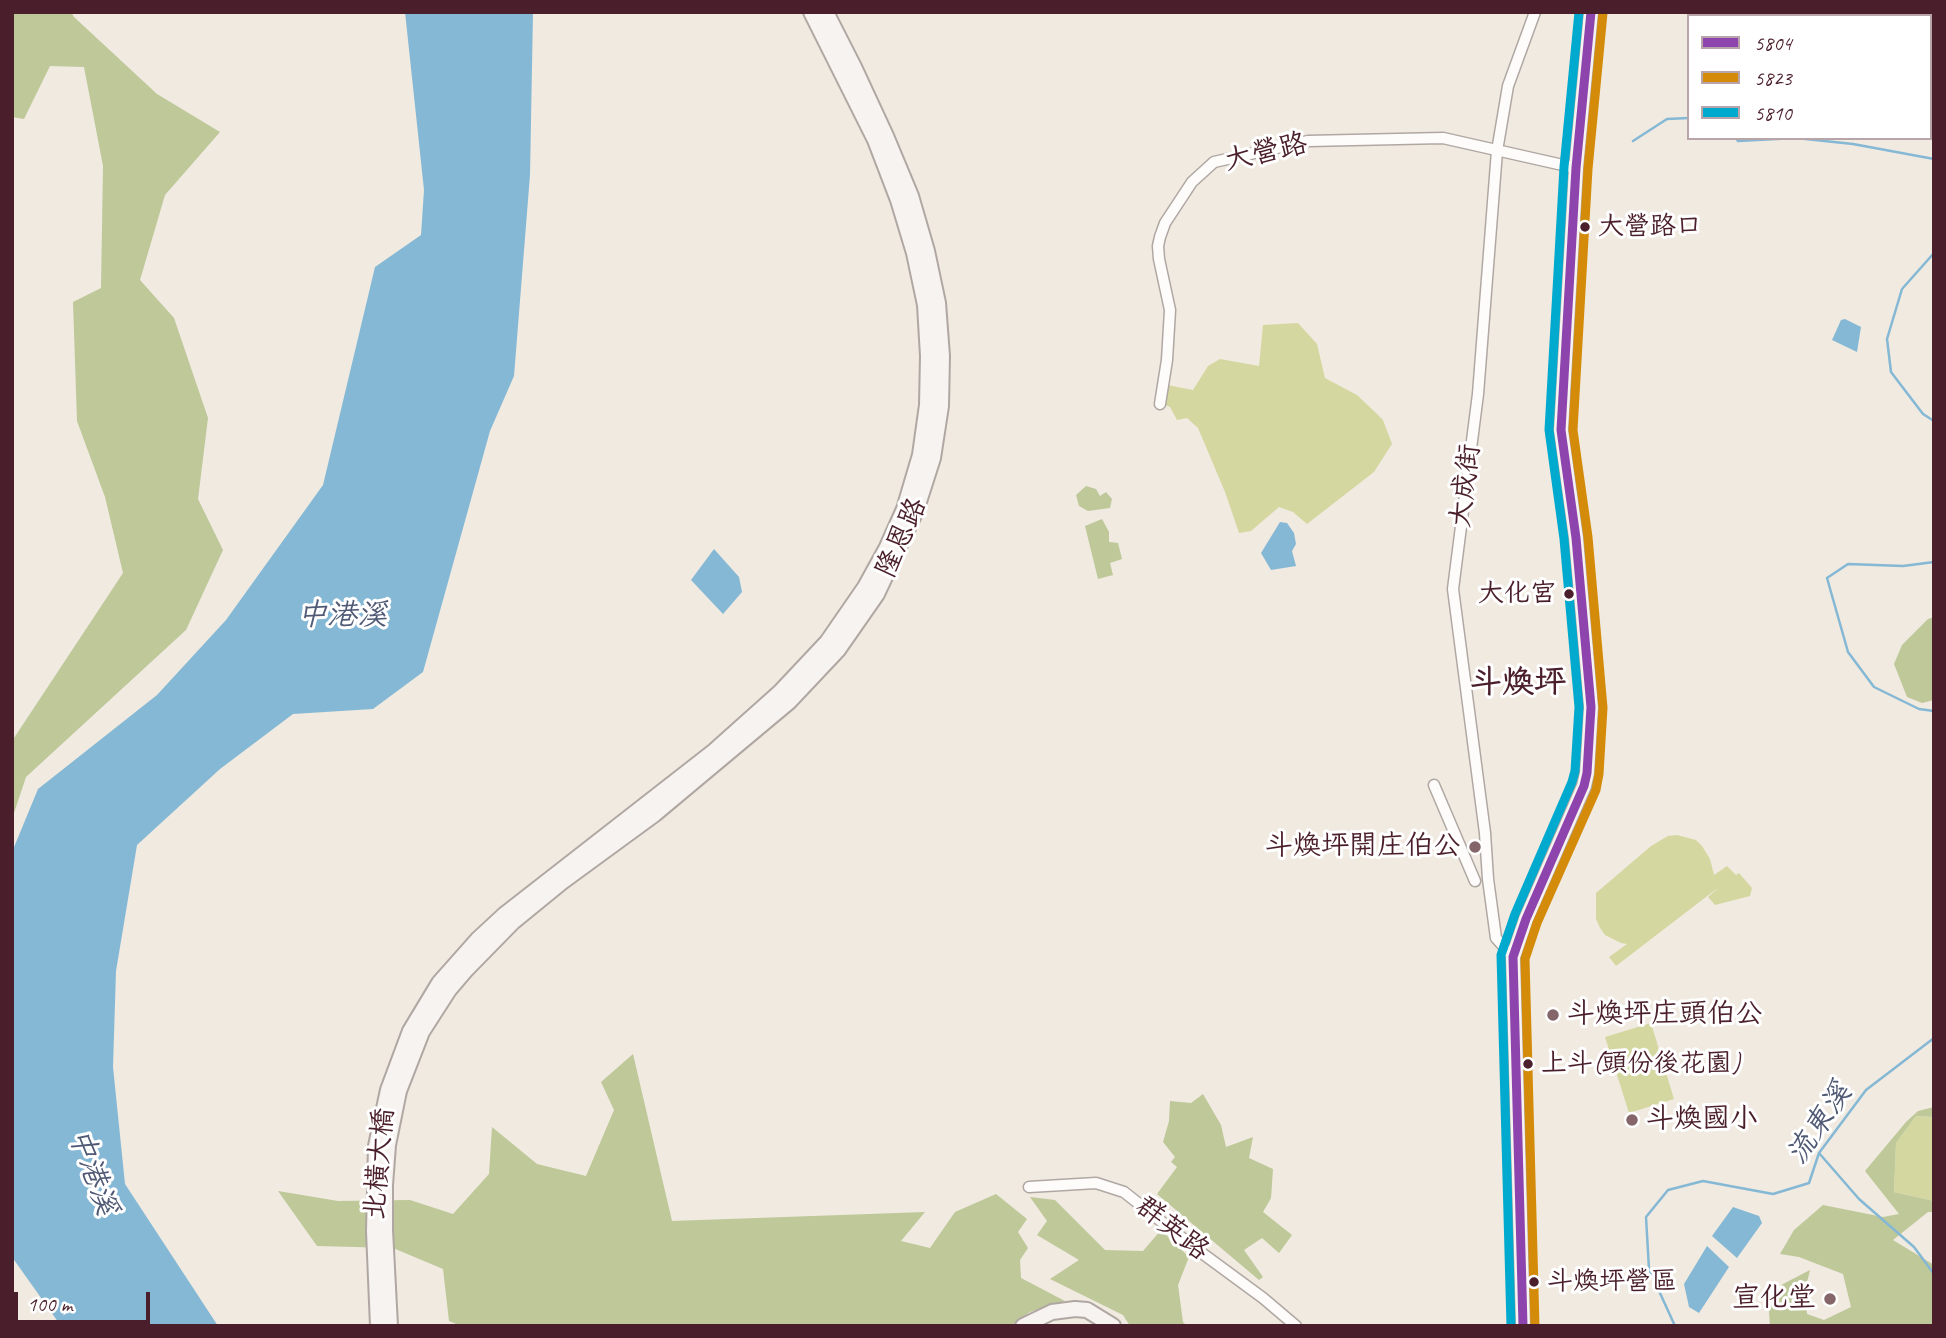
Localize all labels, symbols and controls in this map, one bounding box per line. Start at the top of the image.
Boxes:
legend [1687,14,1932,140]
text: 5804 [1754,30,1792,56]
text: 5823 [1754,65,1792,91]
text: 5810 [1754,100,1792,126]
street label: 大營路 [1221,127,1311,179]
place label: 大營路口 [1598,211,1702,243]
marker: 大營路口 [1578,220,1592,234]
street label: 大成街 [1444,442,1488,530]
street label: 隆恩路 [870,493,934,583]
place label: 大化宮 [1478,578,1556,610]
marker: 大化宮 [1562,587,1576,601]
water label: 中港溪 [297,598,387,634]
district label: 斗煥坪 [1470,665,1566,703]
place label: 斗煥坪開庄伯公 [1265,830,1461,864]
marker: 斗煥坪開庄伯公 [1467,839,1483,855]
place label: 斗煥坪庄頭伯公 [1567,998,1763,1032]
marker: 斗煥坪庄頭伯公 [1545,1007,1561,1023]
place label: 上斗(頭份後花園) [1541,1048,1740,1080]
marker: 上斗(頭份後花園) [1521,1057,1535,1071]
water label: 流東溪 [1780,1077,1860,1171]
place label: 斗煥國小 [1646,1103,1758,1137]
street label: 北橫大橋 [358,1107,402,1221]
marker: 斗煥國小 [1624,1112,1640,1128]
water label: 中港溪 [60,1124,124,1220]
street label: 群英路 [1129,1190,1215,1268]
place label: 斗煥坪營區 [1547,1266,1677,1298]
marker: 斗煥坪營區 [1527,1275,1541,1289]
scale bar [18,1278,154,1322]
place label: 宣化堂 [1732,1282,1816,1316]
text: 100 m [27,1291,72,1317]
marker: 宣化堂 [1822,1291,1838,1307]

